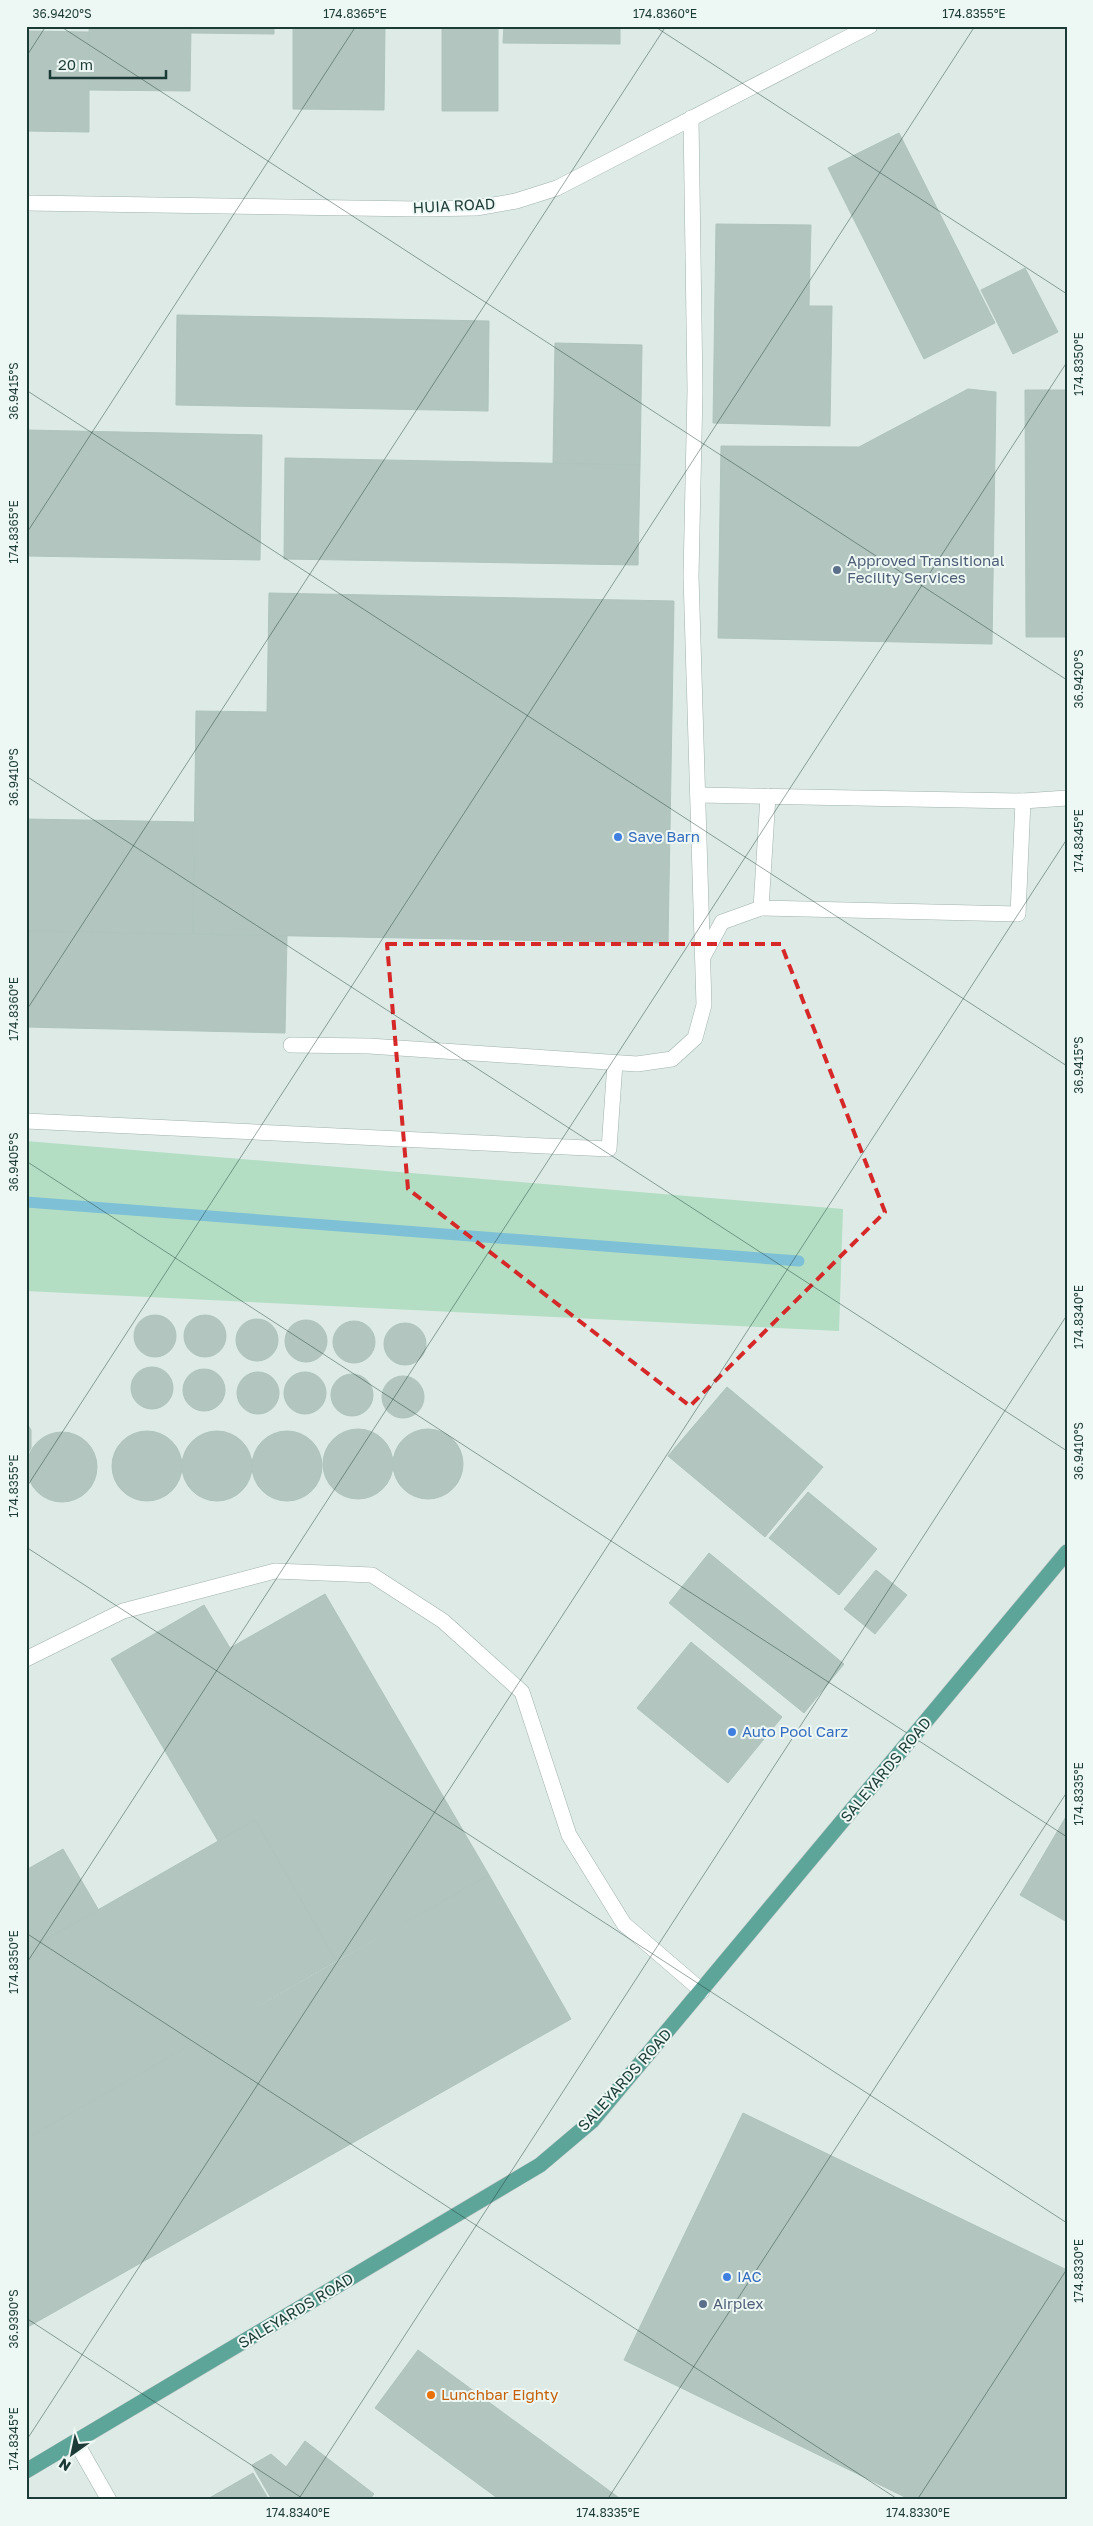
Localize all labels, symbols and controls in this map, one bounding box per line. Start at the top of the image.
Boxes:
text: 36.9420°S [32,6,92,21]
text: 174.8365°E [323,6,387,21]
text: 174.8360°E [633,6,697,21]
text: 174.8355°E [942,6,1006,21]
scale bar [50,48,166,80]
text: 20 m [58,55,93,73]
street label: HUIA ROAD [412,194,496,216]
text: 174.8350°E [1071,332,1086,396]
text: 36.9415°S [6,362,21,420]
text: 174.8365°E [6,500,21,564]
place label: Approved Transitional Fecility Services [847,551,1005,586]
marker: Approved Transitional Fecility Services [831,564,843,576]
text: 36.9420°S [1071,649,1086,709]
text: 36.9410°S [6,748,21,806]
text: 174.8345°E [1071,809,1086,873]
place label: Save Barn [628,827,700,845]
marker: Save Barn [612,831,624,843]
text: 174.8360°E [6,977,21,1041]
text: 36.9415°S [1071,1036,1086,1094]
text: 36.9405°S [6,1132,21,1192]
text: 174.8340°E [1071,1285,1086,1349]
text: 36.9410°S [1071,1422,1086,1480]
text: 174.8355°E [6,1454,21,1518]
street label: SALEYARDS ROAD [836,1713,934,1825]
place label: Auto Pool Carz [742,1722,848,1740]
marker: Auto Pool Carz [726,1726,738,1738]
text: 174.8335°E [1071,1762,1086,1826]
text: 174.8350°E [6,1930,21,1994]
street label: SALEYARDS ROAD [574,2025,675,2134]
text: 174.8330°E [1071,2239,1086,2303]
place label: IAC [737,2267,762,2285]
street label: SALEYARDS ROAD [235,2269,356,2352]
marker: IAC [721,2271,733,2283]
text: 36.9390°S [6,2289,21,2349]
place label: Airplex [713,2294,763,2312]
marker: Airplex [697,2298,709,2310]
place label: Lunchbar Eighty [441,2385,559,2403]
marker: Lunchbar Eighty [425,2389,437,2401]
text: 174.8345°E [6,2407,21,2471]
north arrow [48,2428,98,2478]
text: N [56,2455,74,2475]
text: 174.8340°E [266,2505,330,2520]
text: 174.8335°E [576,2505,640,2520]
text: 174.8330°E [886,2505,950,2520]

